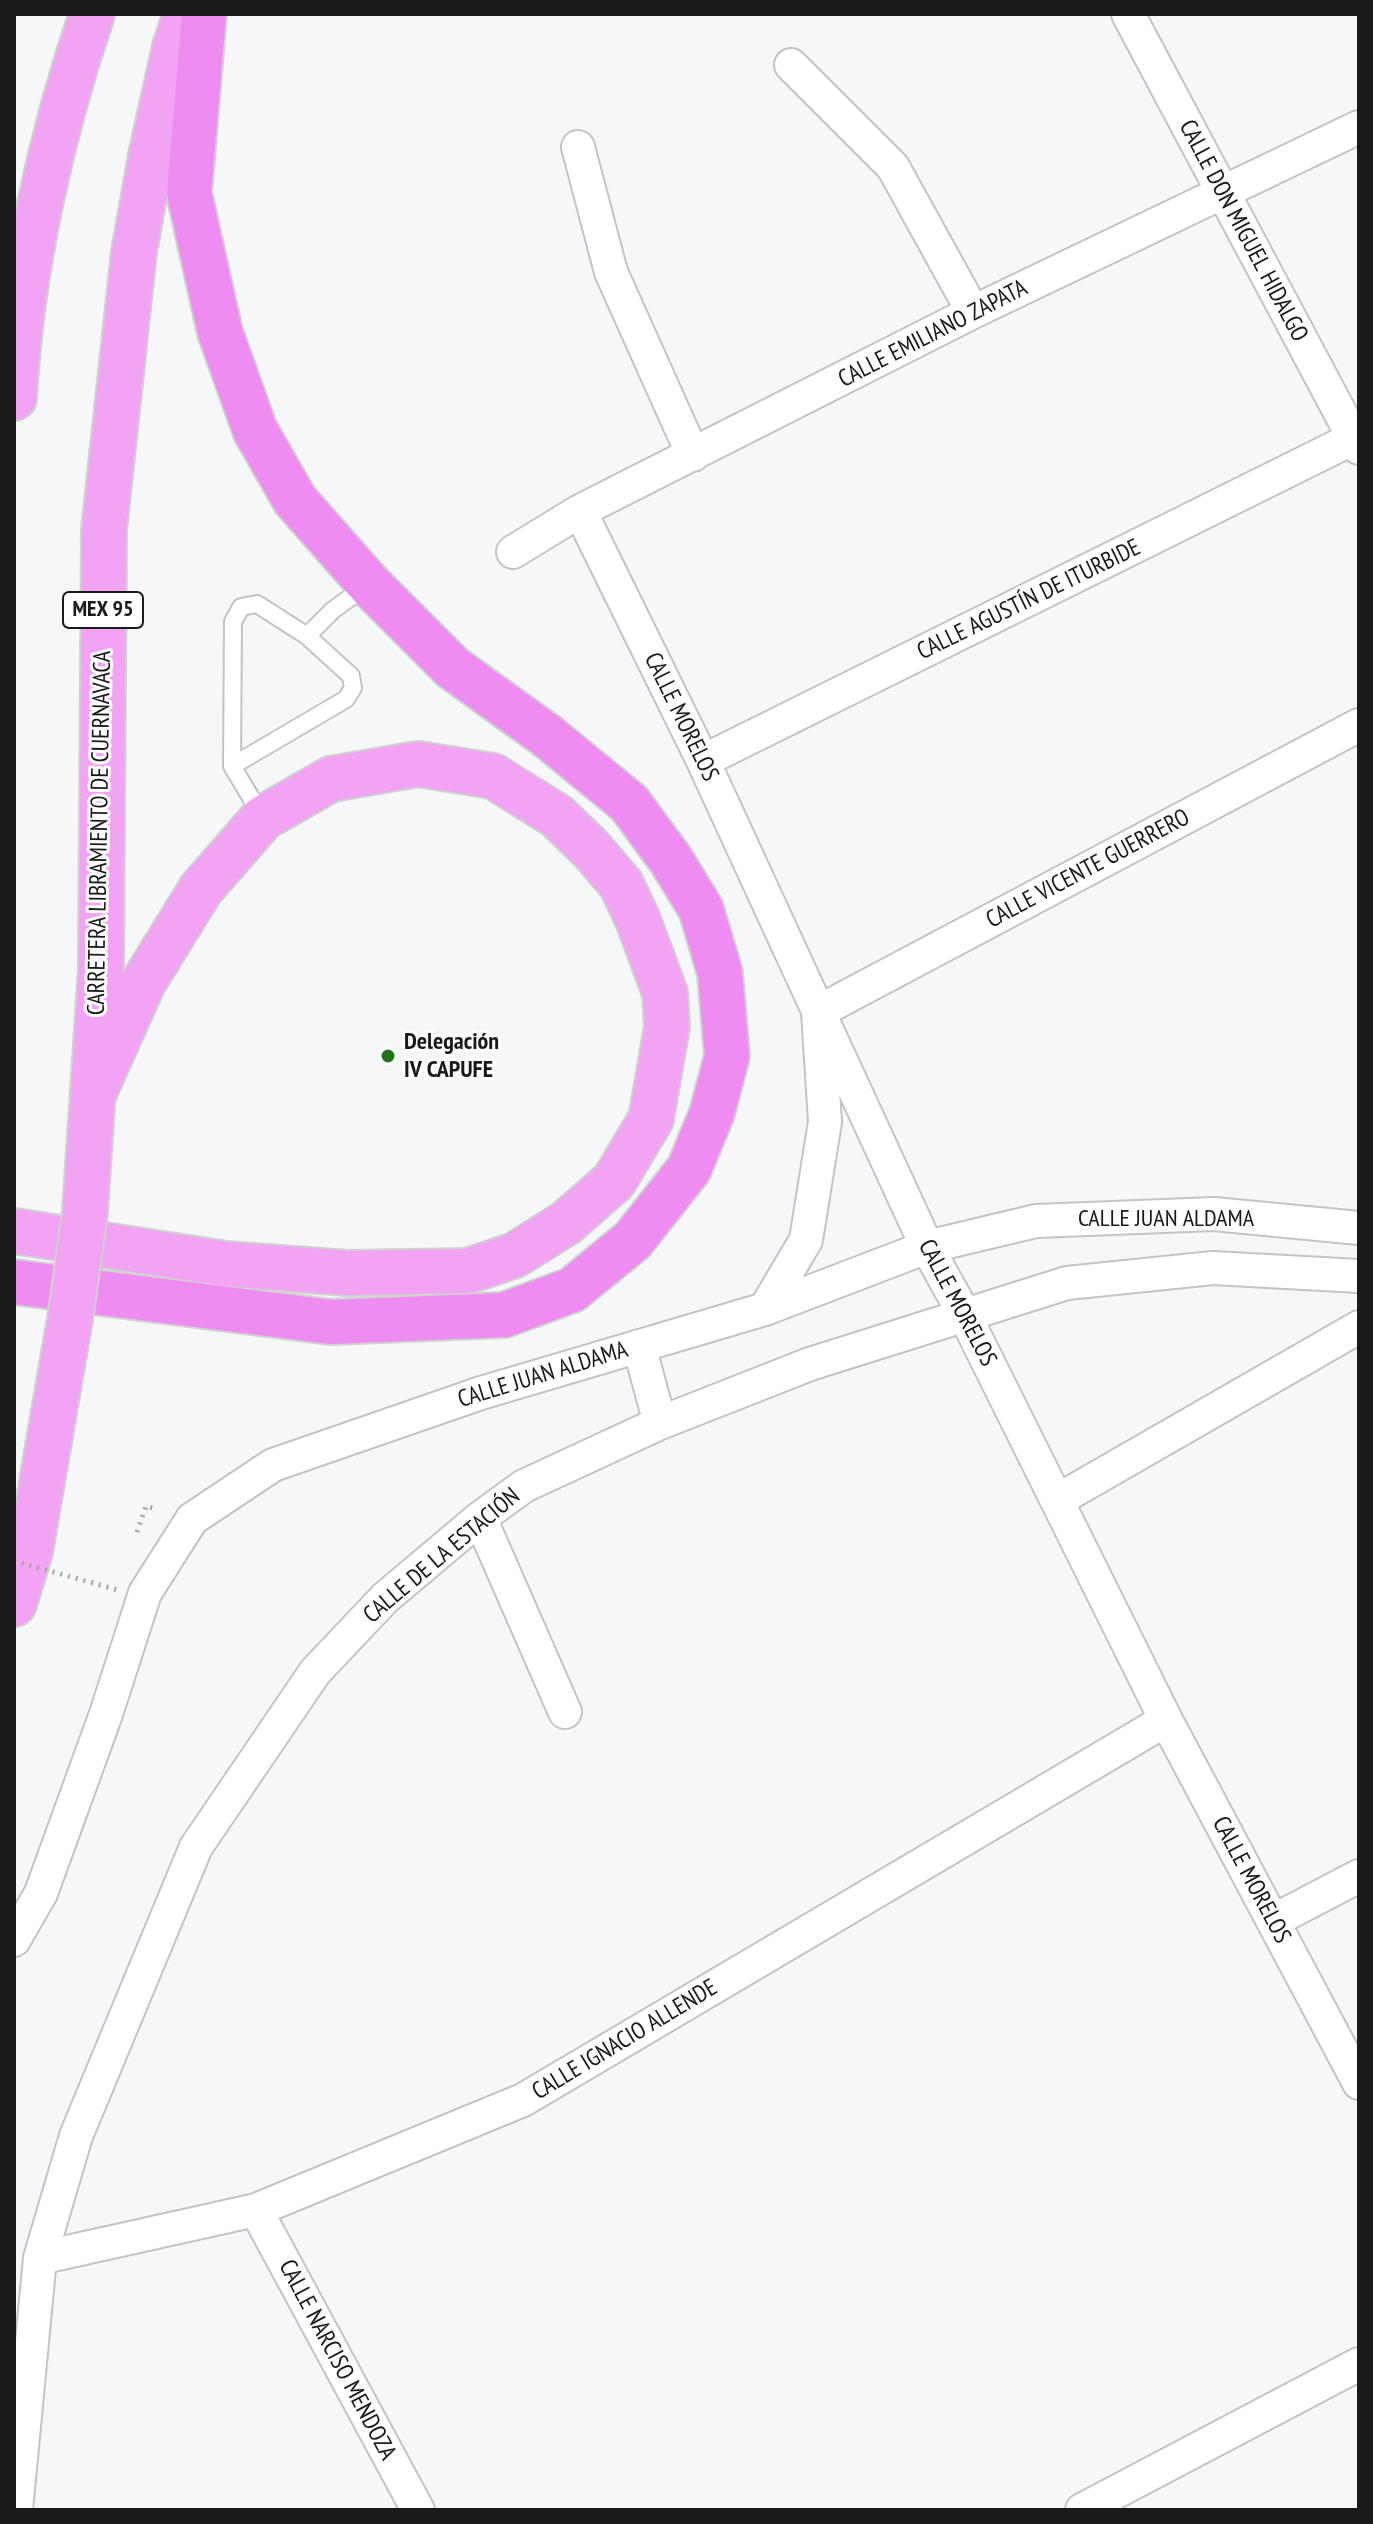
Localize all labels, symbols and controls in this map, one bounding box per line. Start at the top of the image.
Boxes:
street label: CALLE DON MIGUEL HIDALGO [1172,115,1314,347]
street label: CALLE EMILIANO ZAPATA [834,274,1032,394]
street label: CALLE AGUSTÍN DE ITURBIDE [913,533,1145,667]
road number: MEX 95 [63,592,143,628]
street label: CALLE MORELOS [638,648,724,786]
street label: CARRETERA LIBRAMIENTO DE CUERNAVACA [82,651,118,1015]
street label: CALLE VICENTE GUERRERO [981,803,1195,935]
place label: Delegación IV CAPUFE [404,1028,499,1084]
marker: Delegación IV CAPUFE [379,1047,397,1065]
street label: CALLE JUAN ALDAMA [1078,1205,1254,1233]
street label: CALLE MORELOS [912,1235,1002,1371]
street label: CALLE JUAN ALDAMA [455,1335,631,1415]
street label: CALLE DE LA ESTACIÓN [358,1482,526,1630]
street label: CALLE MORELOS [1206,1812,1296,1948]
street label: CALLE IGNACIO ALLENDE [527,1973,723,2107]
street label: CALLE NARCISO MENDOZA [272,2255,402,2465]

